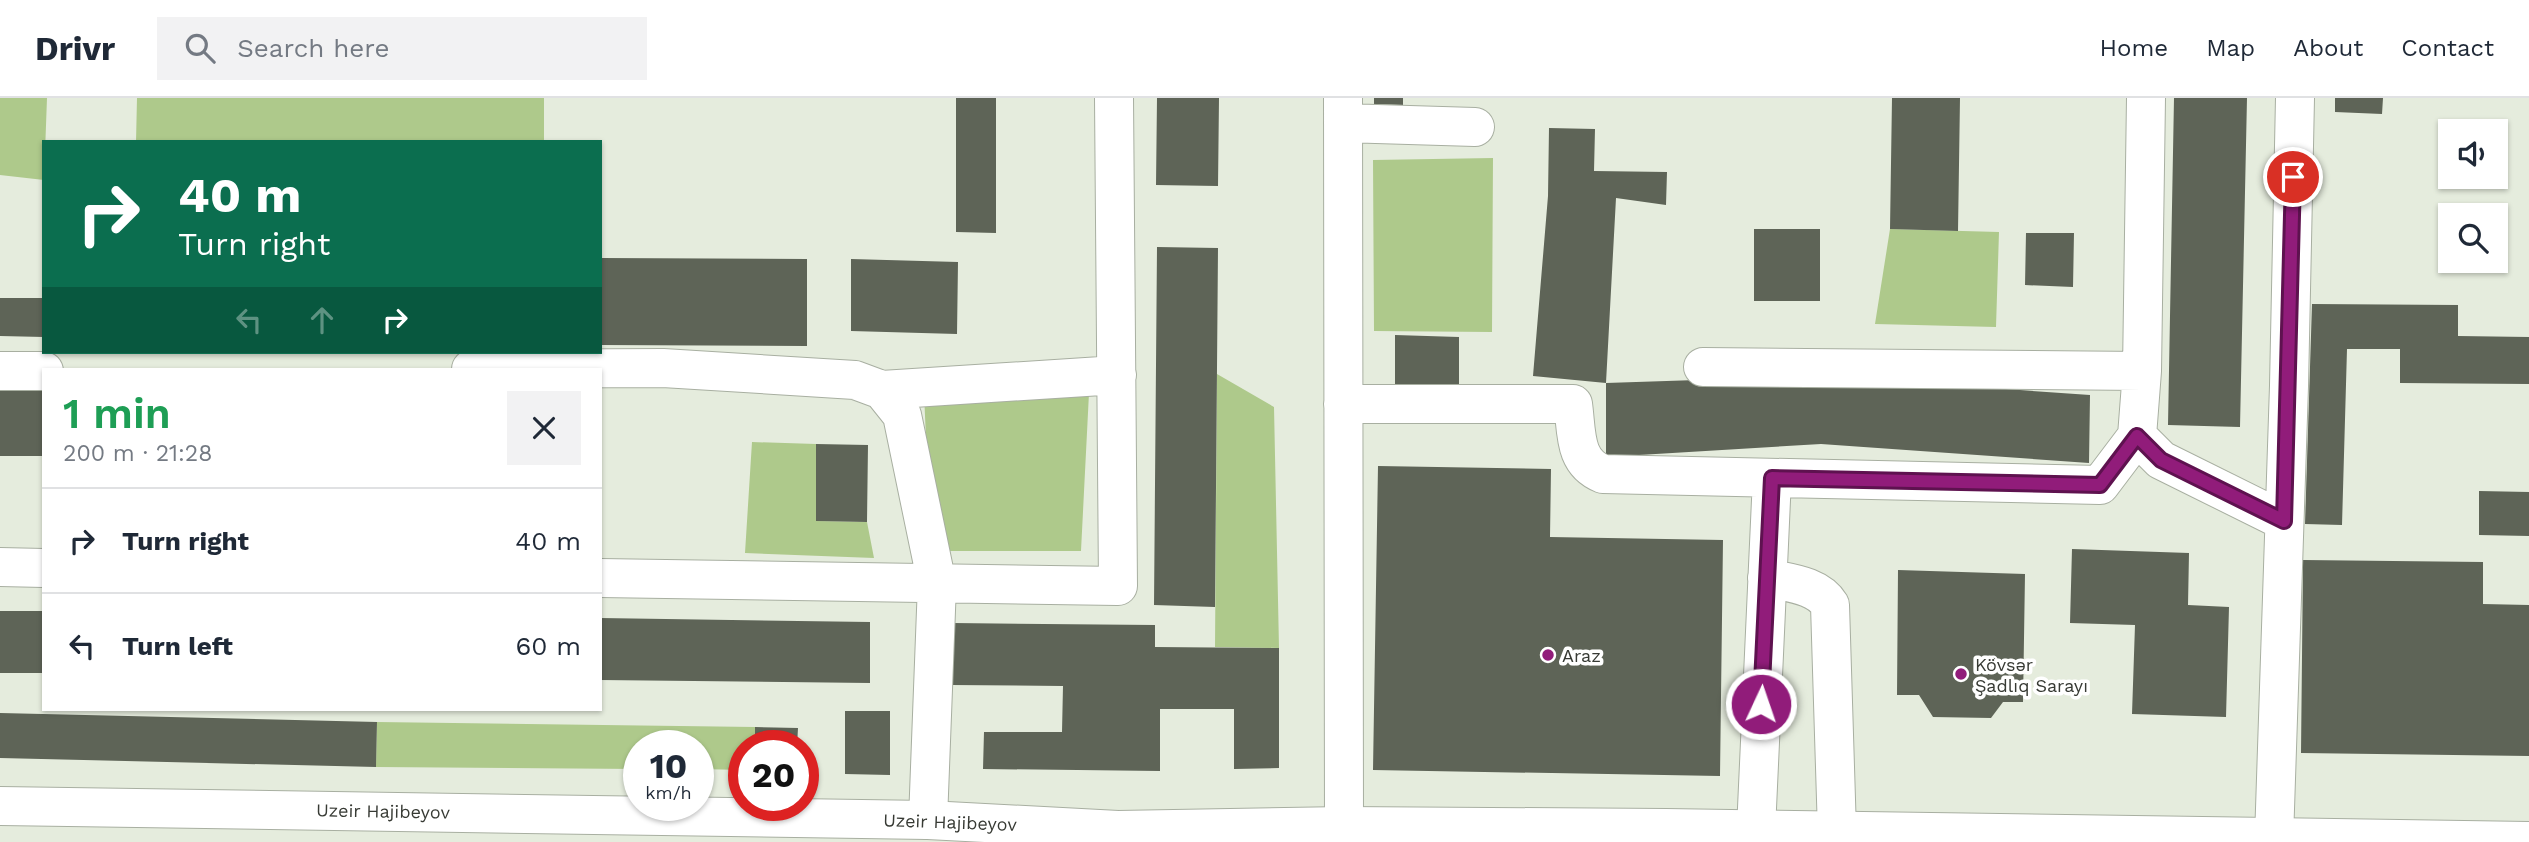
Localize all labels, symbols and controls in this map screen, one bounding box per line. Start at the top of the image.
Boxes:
search box [157,17,647,80]
text: Drivr [35,29,115,68]
icon: search [181,29,219,67]
text: Search here [237,33,390,63]
text: Home [2100,34,2168,62]
text: Map [2206,34,2255,62]
text: About [2293,34,2363,62]
text: Contact [2401,34,2494,62]
map controls [2438,119,2508,273]
button: sound [2438,119,2508,189]
pin [2263,147,2323,207]
icon: arrive [2274,158,2312,196]
text: 40 m [178,166,301,224]
icon: right [63,168,154,259]
button: search [2438,203,2508,273]
text: Turn right [178,225,330,263]
icon: left [230,301,268,339]
icon: ahead [303,301,341,339]
icon: right [376,301,414,339]
text: 1 min [63,389,171,438]
button: close [507,391,581,465]
text: 200 m · 21:28 [63,440,212,467]
icon: right [63,522,101,560]
text: Turn right [122,526,249,556]
text: 40 m [515,526,581,556]
icon: left [63,627,101,665]
text: Turn left [122,631,233,661]
text: 60 m [515,631,581,661]
place label: Araz [1562,645,1601,666]
marker: Araz [1540,647,1556,663]
place label: Kövsər Şadlıq Sarayı [1975,654,2088,696]
marker: Kövsər Şadlıq Sarayı [1953,666,1969,682]
position arrow [1724,667,1798,741]
speed limit sign: 20 [728,730,819,821]
text: 10 [650,745,687,787]
text: km/h [645,782,692,803]
street label: Uzeir Hajibeyov [316,799,451,823]
street label: Uzeir Hajibeyov [883,809,1018,835]

